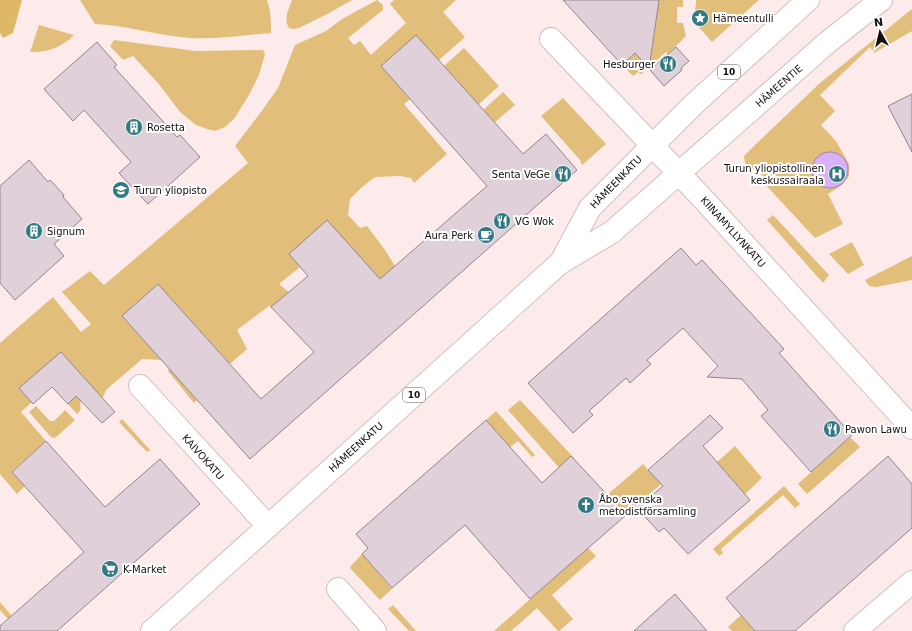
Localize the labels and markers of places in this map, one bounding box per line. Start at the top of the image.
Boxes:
place icon: Hämeentulli [690,8,710,28]
place label: Hämeentulli [713,13,774,24]
restaurant icon: Hesburger [658,54,678,74]
place label: Hesburger [603,59,656,70]
building icon: Rosetta [124,117,144,137]
place label: Rosetta [147,122,185,133]
place label: Turun yliopistollinen keskussairaala [723,163,824,186]
restaurant icon: Senta VeGe [553,164,573,184]
hospital icon: Turun yliopistollinen keskussairaala [827,164,847,184]
place label: Senta VeGe [492,169,550,180]
school or university icon: Turun yliopisto [111,180,131,200]
place label: Turun yliopisto [133,185,207,196]
restaurant icon: VG Wok [492,211,512,231]
place label: VG Wok [515,216,554,227]
building icon: Signum [24,221,44,241]
cafe icon: Aura Perk [476,225,496,245]
place label: Signum [47,226,85,237]
place label: Aura Perk [425,230,473,241]
restaurant icon: Pawon Lawu [822,419,842,439]
place label: Pawon Lawu [845,424,907,435]
place label: Åbo svenska metodistförsamling [599,493,696,517]
church icon: Åbo svenska metodistförsamling [576,495,596,515]
supermarket icon: K-Market [100,559,120,579]
place label: K-Market [123,564,167,575]

